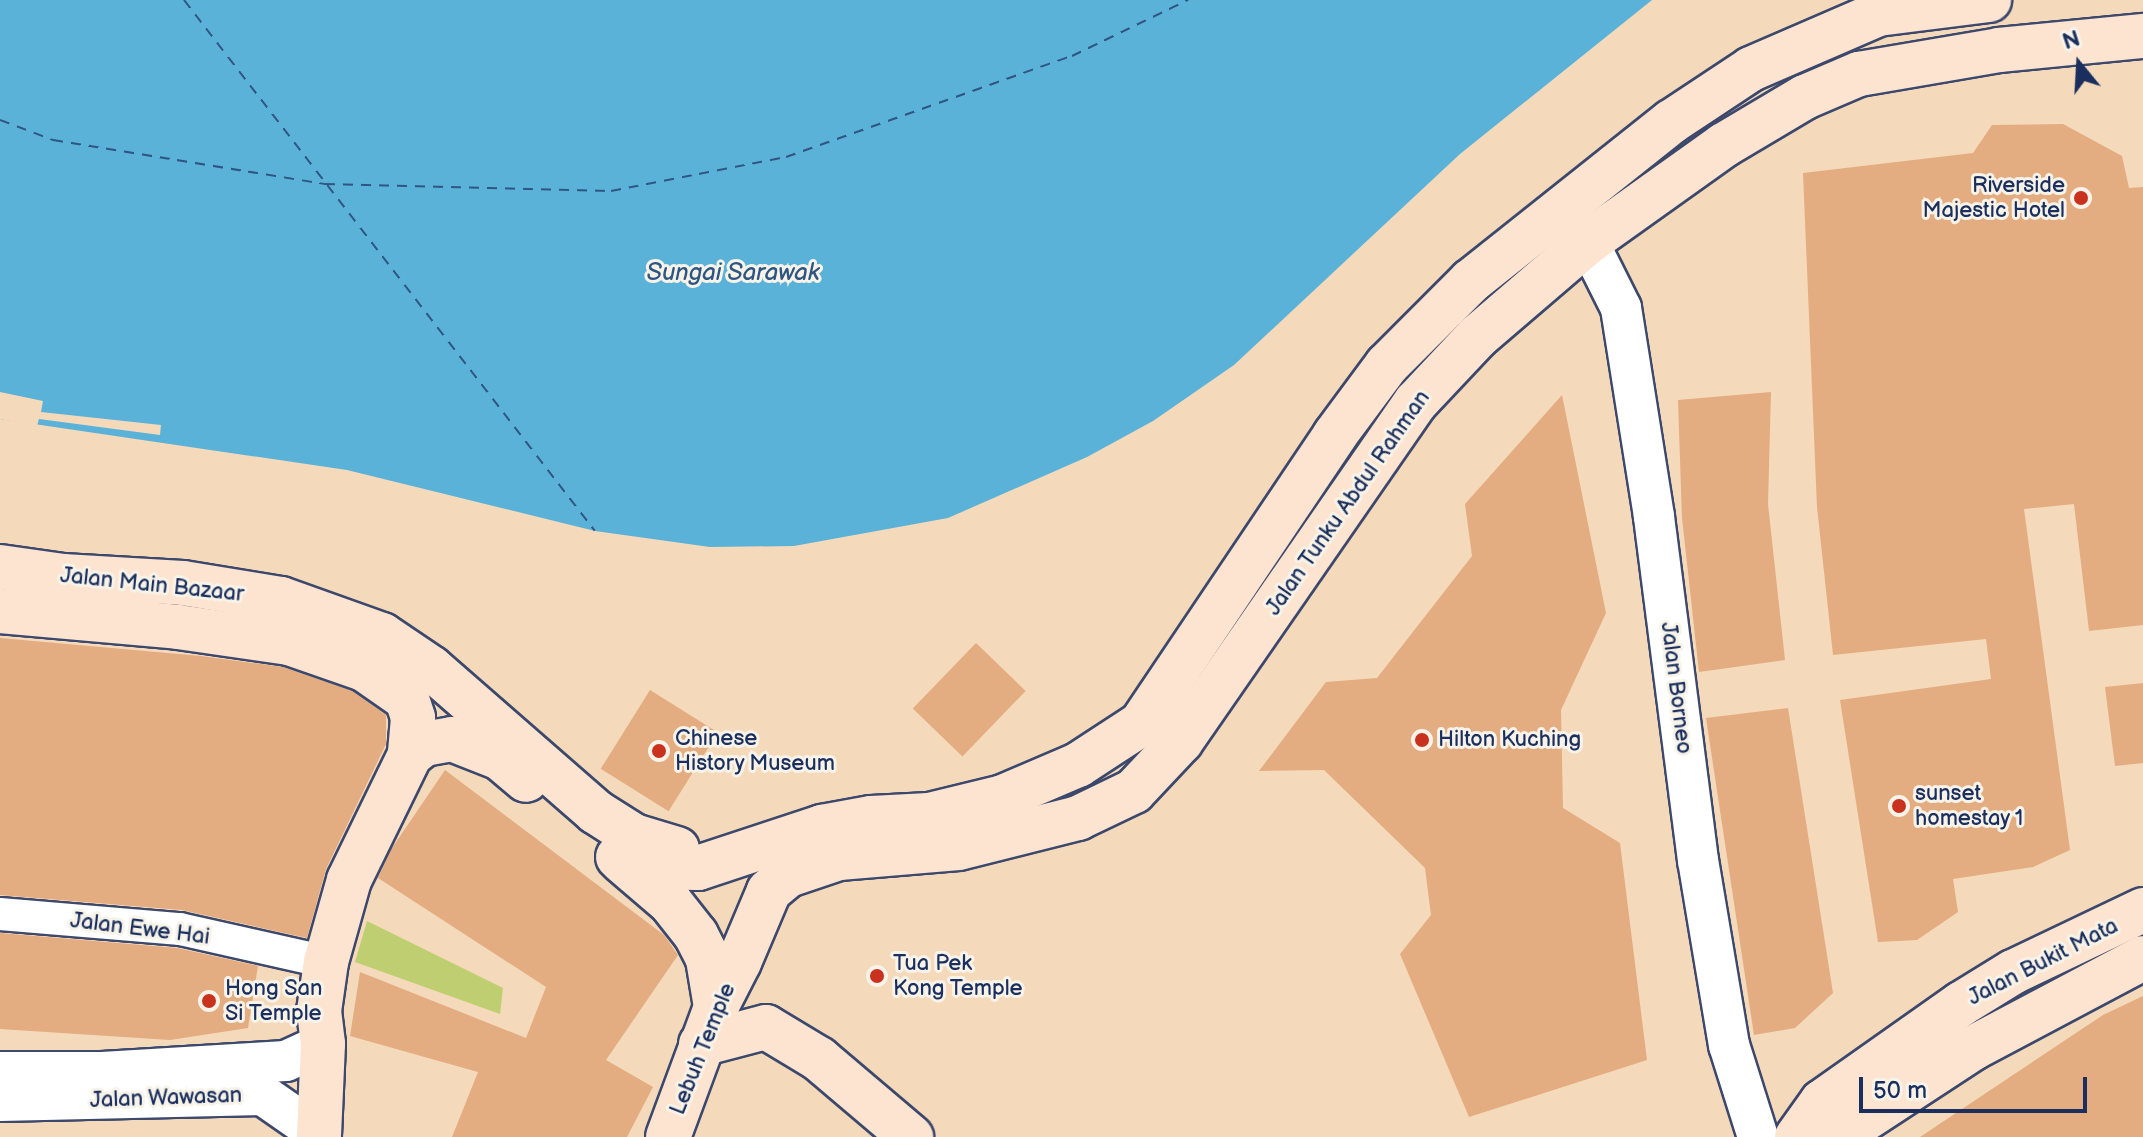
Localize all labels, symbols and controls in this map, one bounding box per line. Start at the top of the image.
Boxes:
north arrow [2039,24,2119,104]
text: N [2059,25,2083,56]
place label: Riverside Majestic Hotel [1922,172,2065,224]
marker: Riverside Majestic Hotel [2072,189,2090,207]
water label: Sungai Sarawak [646,259,820,287]
street label: Jalan Tunku Abdul Rahman [1260,385,1436,621]
street label: Jalan Main Bazaar [59,562,245,608]
street label: Jalan Borneo [1655,621,1697,755]
place label: Chinese History Museum [675,725,836,776]
place label: Hilton Kuching [1438,727,1581,753]
marker: Hilton Kuching [1413,731,1431,749]
marker: Chinese History Museum [650,742,668,760]
place label: sunset homestay 1 [1915,780,2025,832]
marker: sunset homestay 1 [1890,797,1908,815]
street label: Jalan Ewe Hai [69,907,211,951]
street label: Jalan Bukit Mata [1964,913,2122,1011]
place label: Tua Pek Kong Temple [893,950,1023,1002]
marker: Tua Pek Kong Temple [868,967,886,985]
place label: Hong San Si Temple [225,975,323,1026]
street label: Lebuh Temple [664,979,742,1119]
marker: Hong San Si Temple [200,992,218,1010]
scale bar [1863,1061,2091,1111]
text: 50 m [1873,1076,1927,1105]
street label: Jalan Wawasan [89,1082,243,1114]

